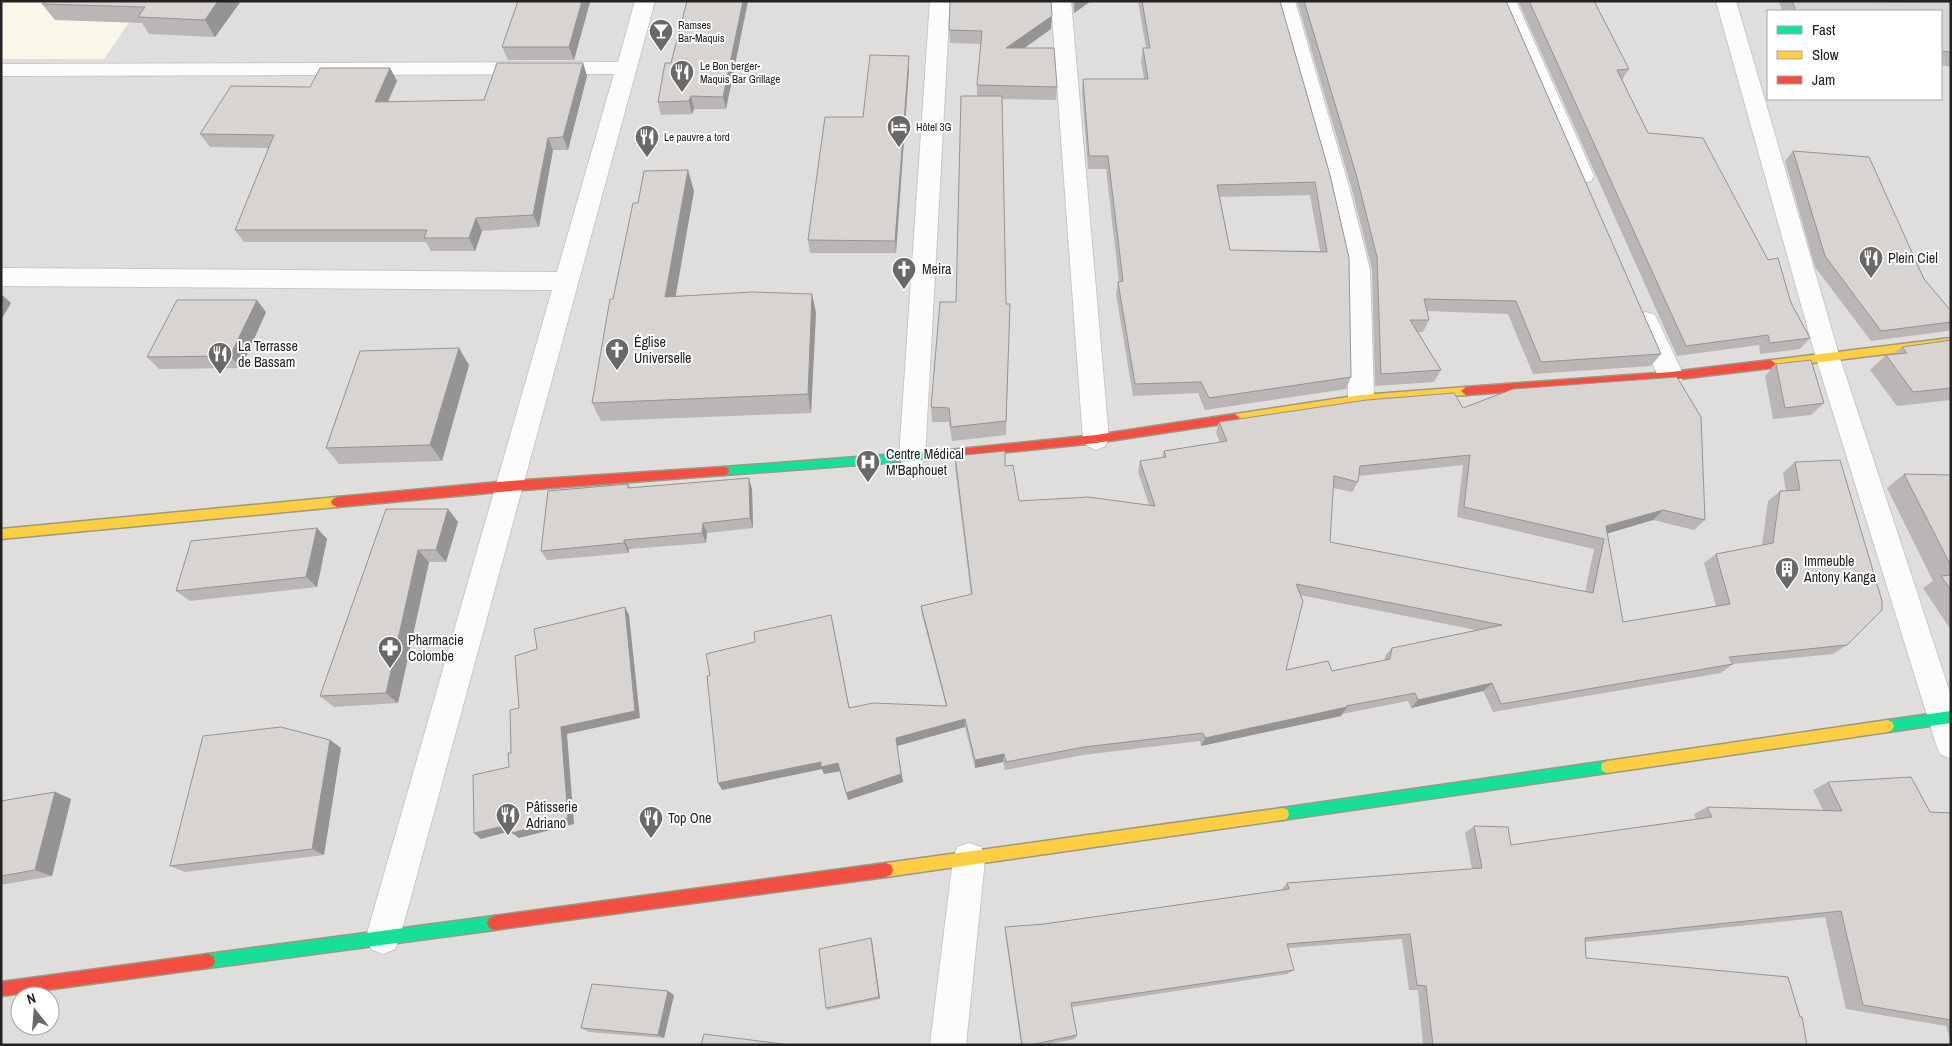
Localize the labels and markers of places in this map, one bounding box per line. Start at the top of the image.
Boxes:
bar icon: Ramses Bar-Maquis [648,18,674,52]
place label: Ramses Bar-Maquis [678,18,725,45]
restaurant icon: Le Bon berger- Maquis Bar Grillage [669,59,695,93]
place label: Le Bon berger- Maquis Bar Grillage [700,59,780,86]
hotel icon: Hôtel 3G [886,114,912,148]
place label: Hôtel 3G [916,120,952,134]
restaurant icon: Le pauvre a tord [634,124,660,158]
place label: Le pauvre a tord [664,130,730,144]
restaurant icon: Plein Ciel [1858,245,1884,279]
place label: Plein Ciel [1888,249,1938,267]
church icon: Meira [891,256,917,290]
place label: Meira [922,260,952,278]
place label: Église Universelle [634,333,691,367]
place label: La Terrasse de Bassam [238,337,298,371]
church icon: Église Universelle [604,337,630,371]
restaurant icon: La Terrasse de Bassam [207,341,233,375]
place label: Centre Médical M'Baphouet [886,445,964,479]
hospital icon: Centre Médical M'Baphouet [855,449,881,483]
place label: Immeuble Antony Kanga [1803,552,1877,586]
building icon: Immeuble Antony Kanga [1774,556,1800,590]
place label: Pharmacie Colombe [408,631,464,665]
pharmacy icon: Pharmacie Colombe [377,635,403,669]
place label: Pâtisserie Adriano [525,798,578,832]
restaurant icon: Pâtisserie Adriano [495,802,521,836]
restaurant icon: Top One [638,805,664,839]
place label: Top One [668,809,711,827]

